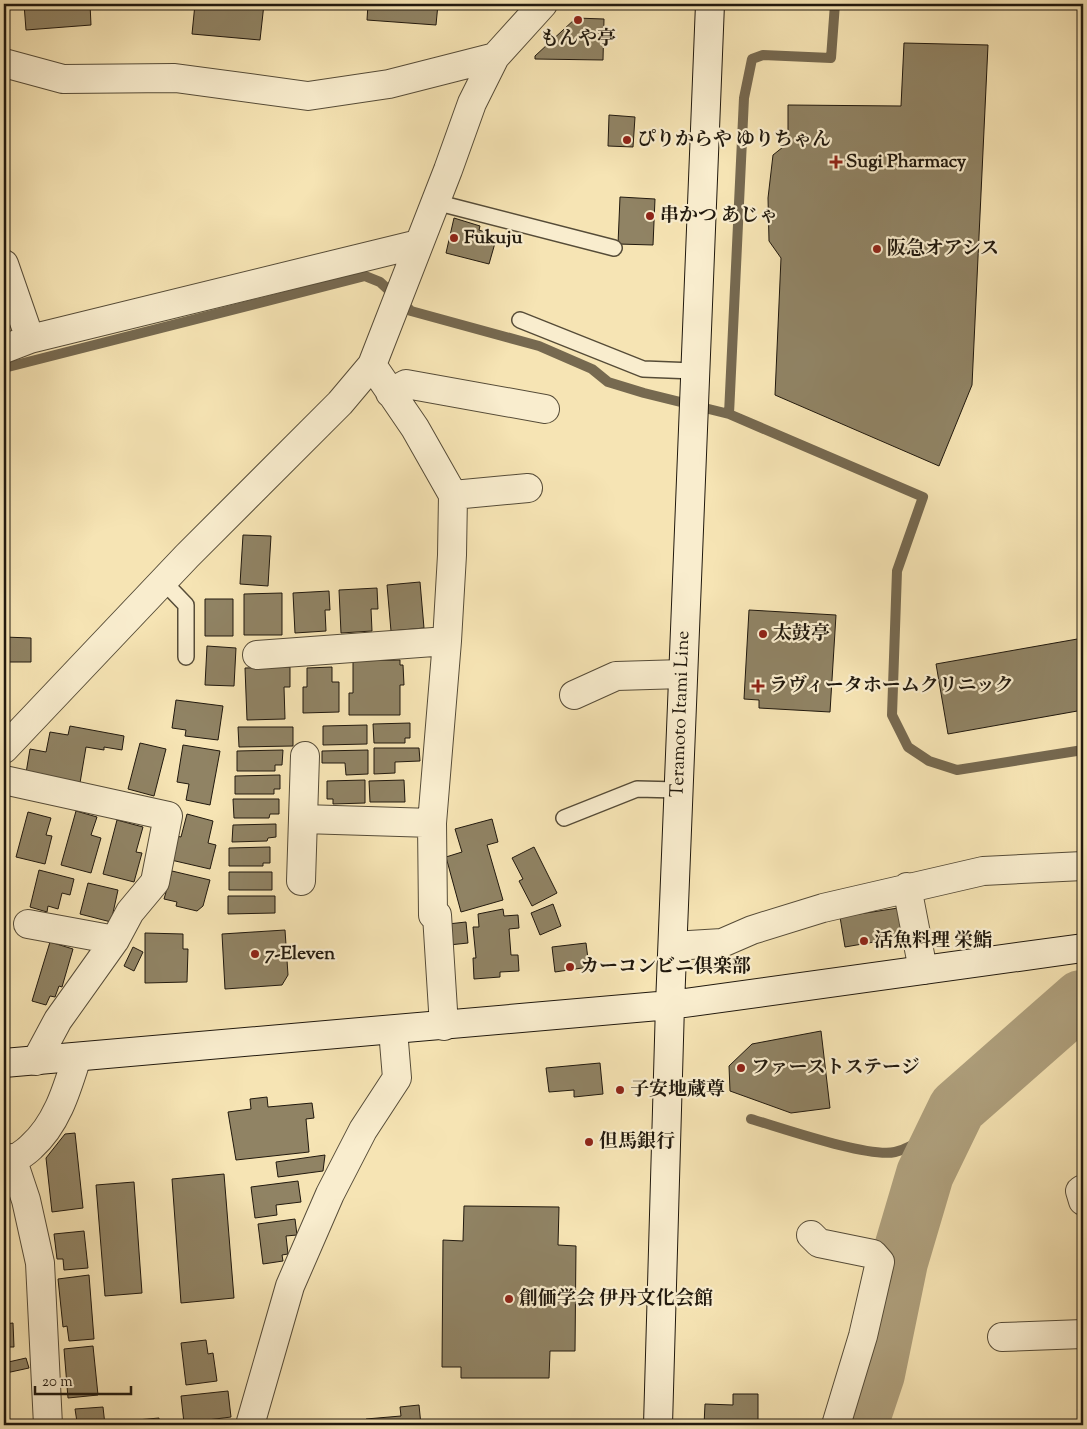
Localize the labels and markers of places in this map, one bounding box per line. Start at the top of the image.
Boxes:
marker: もんや亭 [572,14,584,26]
place label: もんや亭 [540,26,616,53]
place label: ぴりからや ゆりちゃん [637,127,831,154]
marker: ぴりからや ゆりちゃん [621,134,633,146]
place label: Sugi Pharmacy [846,149,967,176]
marker: Sugi Pharmacy [830,156,842,168]
place label: 串かつ あじゃ [660,203,778,230]
marker: 串かつ あじゃ [644,210,656,222]
place label: Fukuju [464,225,522,252]
marker: Fukuju [448,232,460,244]
place label: 阪急オアシス [887,236,999,263]
marker: 阪急オアシス [871,243,883,255]
place label: 太鼓亭 [773,621,830,648]
marker: 太鼓亭 [757,628,769,640]
place label: ラヴィータホームクリニック [769,673,1014,700]
marker: ラヴィータホームクリニック [751,679,765,693]
place label: 活魚料理 栄鮨 [874,928,992,955]
marker: 活魚料理 栄鮨 [858,935,870,947]
place label: 7-Eleven [265,941,336,968]
marker: 7-Eleven [249,948,261,960]
place label: カーコンビニ倶楽部 [580,954,751,981]
marker: カーコンビニ倶楽部 [564,961,576,973]
place label: ファーストステージ [751,1055,920,1082]
marker: ファーストステージ [735,1062,747,1074]
place label: 子安地蔵尊 [630,1077,725,1104]
marker: 子安地蔵尊 [614,1084,626,1096]
place label: 但馬銀行 [599,1129,675,1156]
marker: 但馬銀行 [583,1136,595,1148]
place label: 創価学会 伊丹文化会館 [519,1286,713,1313]
marker: 創価学会 伊丹文化会館 [503,1293,515,1305]

